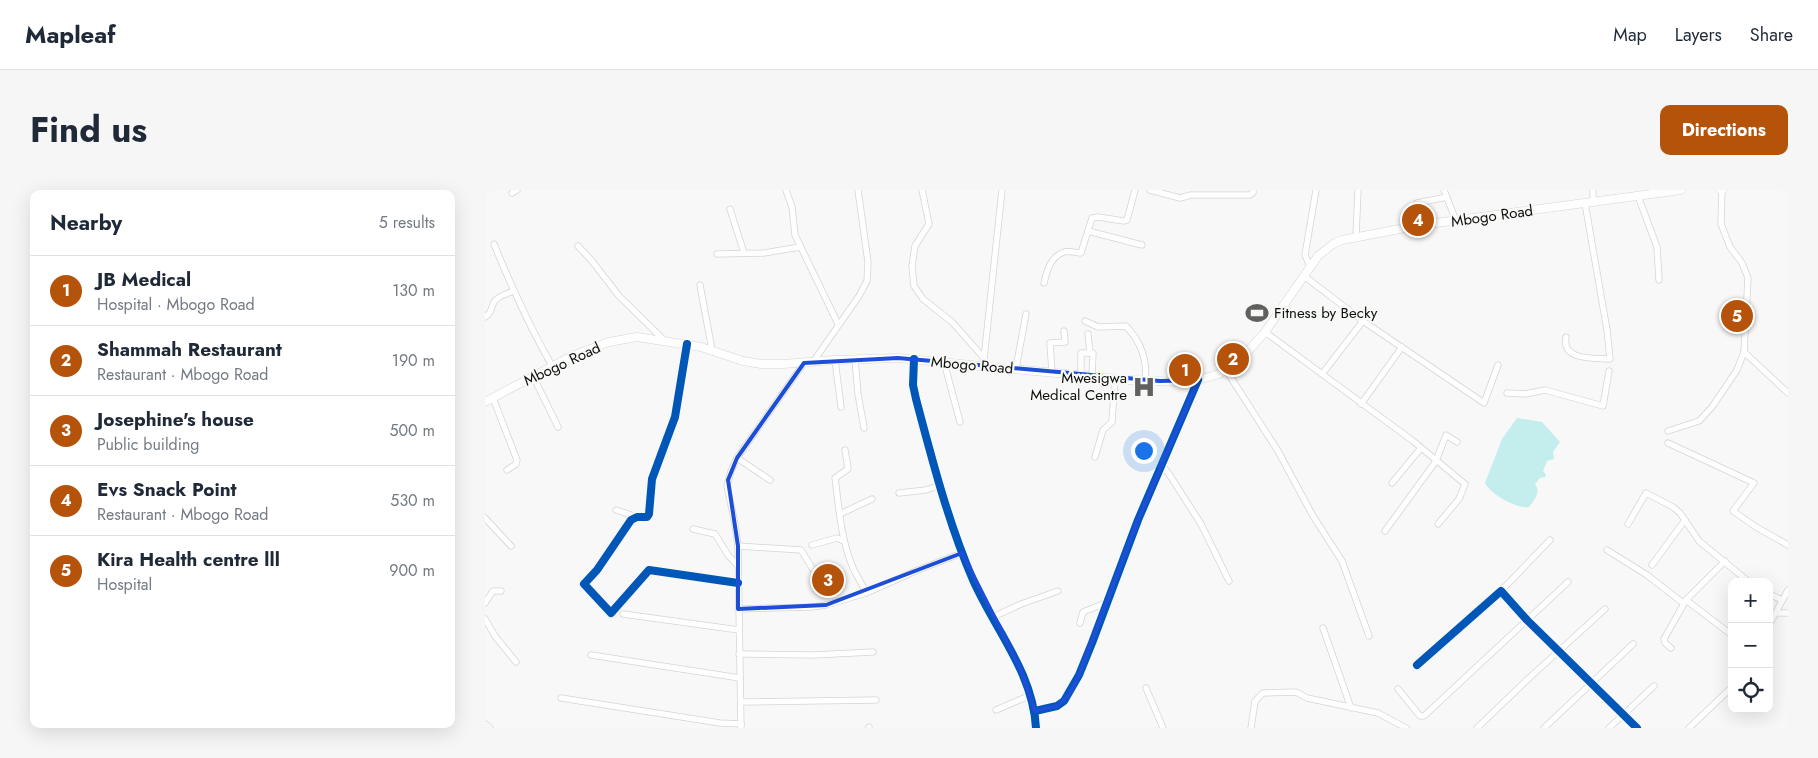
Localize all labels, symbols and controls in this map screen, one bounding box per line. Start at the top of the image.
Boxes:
text: Mapleaf [25,17,116,52]
text: Map [1613,22,1647,48]
text: Layers [1675,22,1722,48]
text: Share [1750,22,1793,48]
text: Find us [30,105,147,155]
button: Directions [1660,105,1788,155]
street label: Mbogo Road [1450,199,1534,233]
pin: 4 [1402,201,1434,239]
text: Nearby [50,208,122,238]
text: 5 results [379,211,435,234]
text: JB Medical [97,266,191,293]
text: 1 [62,279,70,302]
text: 130 m [392,279,435,302]
text: Hospital · Mbogo Road [97,293,255,316]
pin: 5 [1721,297,1753,335]
sports icon: Fitness by Becky [1244,300,1270,326]
place label: Fitness by Becky [1274,302,1378,324]
text: Shammah Restaurant [97,336,282,363]
street label: Mbogo Road [520,337,604,391]
pin: 2 [1217,340,1249,378]
text: 2 [61,349,71,372]
text: 190 m [392,349,435,372]
street label: Mbogo Road [930,350,1014,380]
pin: 1 [1169,351,1201,389]
text: Restaurant · Mbogo Road [97,363,268,386]
place label: Mwesigwa Medical Centre [1030,367,1127,406]
hospital icon: Mwesigwa Medical Centre [1131,374,1157,400]
text: Josephine's house [97,406,254,433]
text: 3 [61,419,71,442]
text: 500 m [389,419,435,442]
text: Public building [97,433,199,456]
your location [1131,438,1157,464]
text: Evs Snack Point [97,476,237,503]
text: 4 [60,489,72,512]
text: 530 m [390,489,435,512]
text: Restaurant · Mbogo Road [97,503,268,526]
text: Kira Health centre lll [97,546,280,573]
text: 5 [61,559,71,582]
text: 900 m [389,559,435,582]
pin: 3 [812,561,844,599]
text: Hospital [97,573,152,596]
map controls [1728,578,1773,713]
button: + [1728,578,1773,623]
button: − [1728,623,1773,668]
button: locate [1728,668,1773,713]

